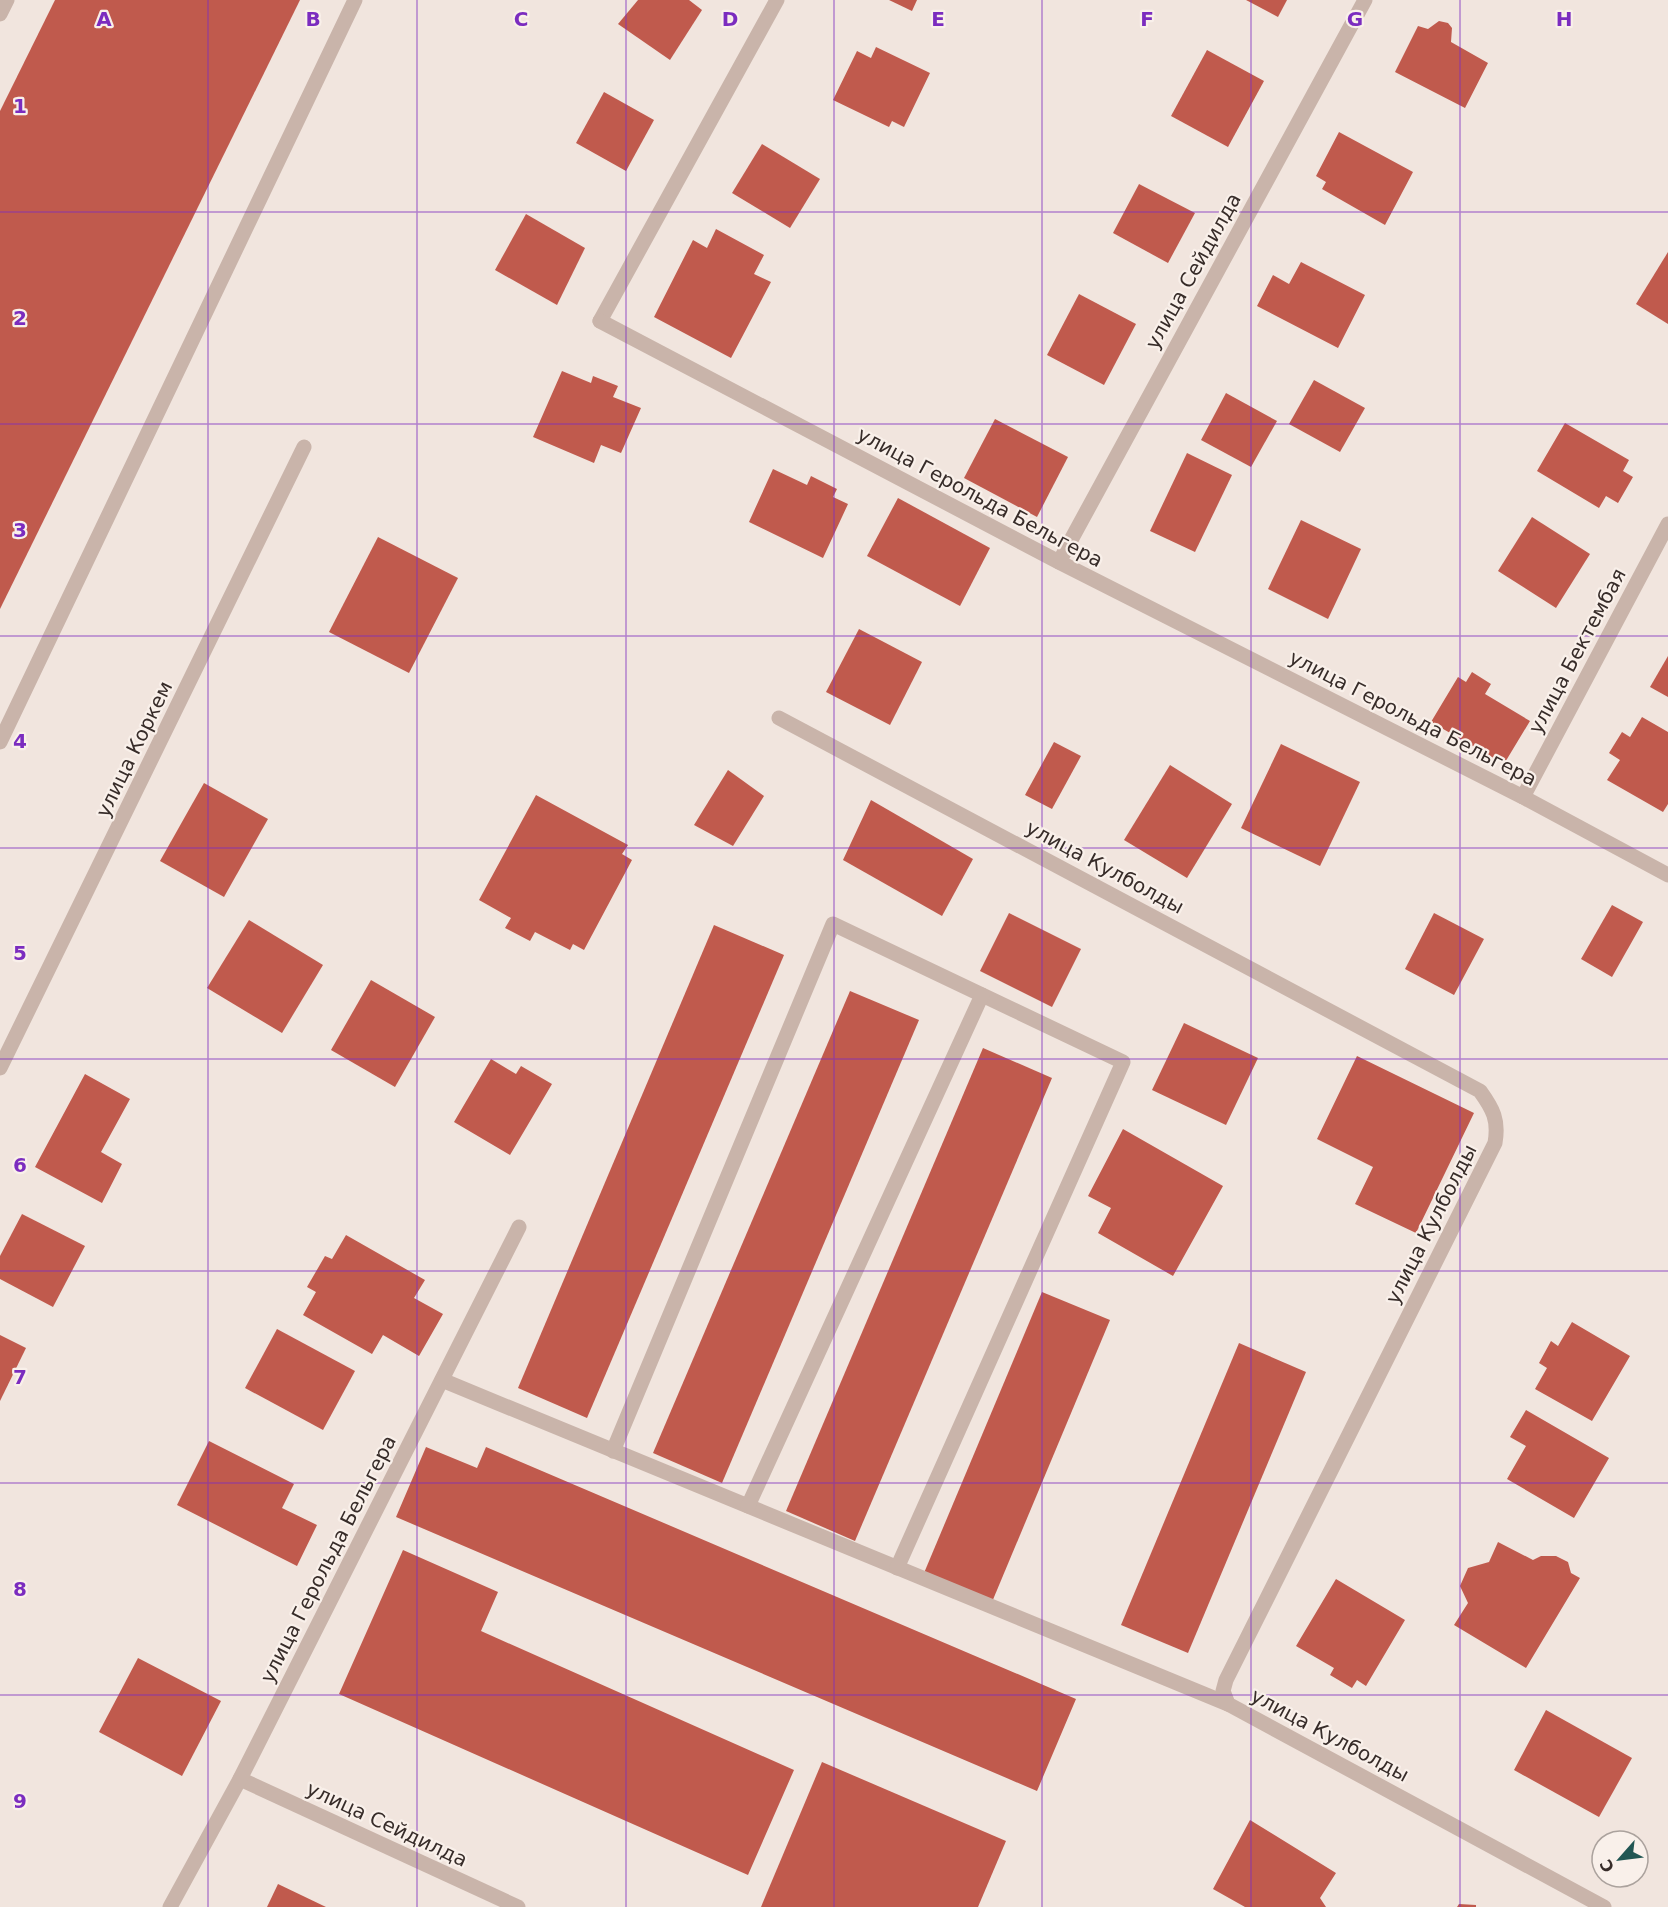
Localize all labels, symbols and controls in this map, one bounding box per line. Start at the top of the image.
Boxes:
text: A [96,7,112,31]
text: B [305,7,321,31]
text: C [514,7,528,31]
text: D [722,7,738,31]
text: E [931,7,945,31]
text: F [1140,7,1154,31]
text: G [1347,7,1363,31]
text: H [1556,7,1572,31]
text: 1 [13,94,27,118]
street label: улица Сейдилда [1140,189,1246,353]
text: 2 [13,306,27,330]
street label: улица Герольда Бельгера [853,422,1107,572]
text: 3 [13,518,27,542]
street label: улица Бектембая [1523,564,1631,738]
street label: улица Герольда Бельгера [1285,645,1541,791]
street label: улица Коркем [91,677,177,821]
text: 4 [13,729,27,753]
street label: улица Кулболды [1022,815,1188,919]
text: 5 [13,941,27,965]
street label: улица Кулболды [1380,1140,1482,1308]
text: 6 [13,1153,27,1177]
text: 7 [13,1365,27,1389]
street label: улица Герольда Бельгера [255,1431,401,1687]
text: 8 [13,1577,27,1601]
street label: улица Кулболды [1247,1683,1413,1787]
street label: улица Сейдилда [303,1776,471,1872]
text: 9 [13,1789,27,1813]
north arrow [1590,1829,1650,1889]
text: С [1596,1856,1618,1875]

